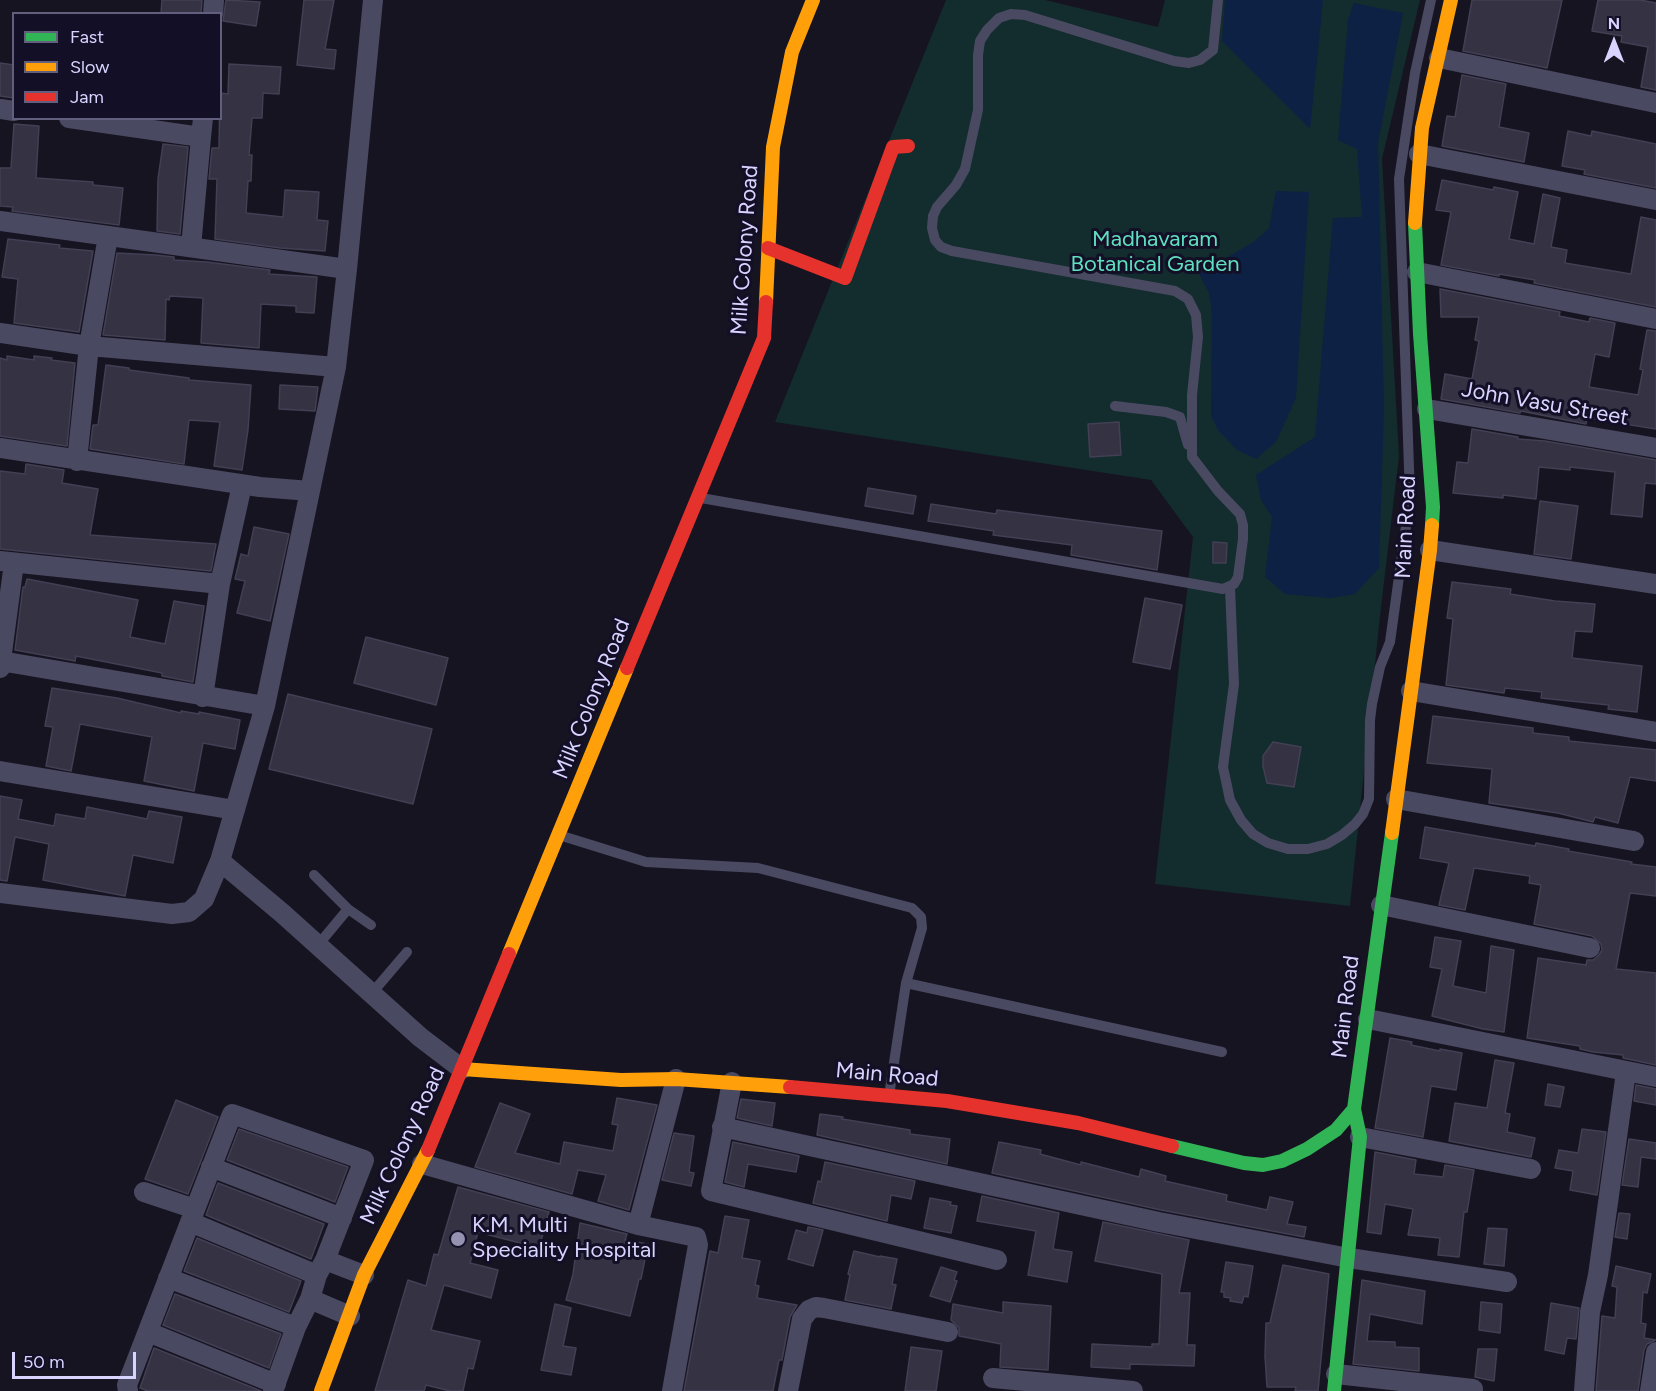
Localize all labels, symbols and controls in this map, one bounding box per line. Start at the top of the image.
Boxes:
legend [12,12,222,120]
north arrow [1584,12,1644,72]
text: N [1608,14,1620,33]
text: Fast [70,26,104,48]
text: Slow [70,56,109,78]
text: Jam [70,86,104,108]
street label: Milk Colony Road [726,164,764,336]
park label: Madhavaram Botanical Garden [1070,227,1240,278]
street label: John Vasu Street [1459,376,1631,432]
street label: Main Road [1390,475,1422,579]
street label: Milk Colony Road [548,615,636,783]
street label: Main Road [1327,954,1365,1060]
street label: Main Road [834,1057,940,1093]
street label: Milk Colony Road [355,1063,451,1229]
place label: K.M. Multi Speciality Hospital [472,1213,656,1264]
marker: K.M. Multi Speciality Hospital [449,1230,467,1248]
scale bar [15,1340,140,1378]
text: 50 m [23,1351,65,1373]

